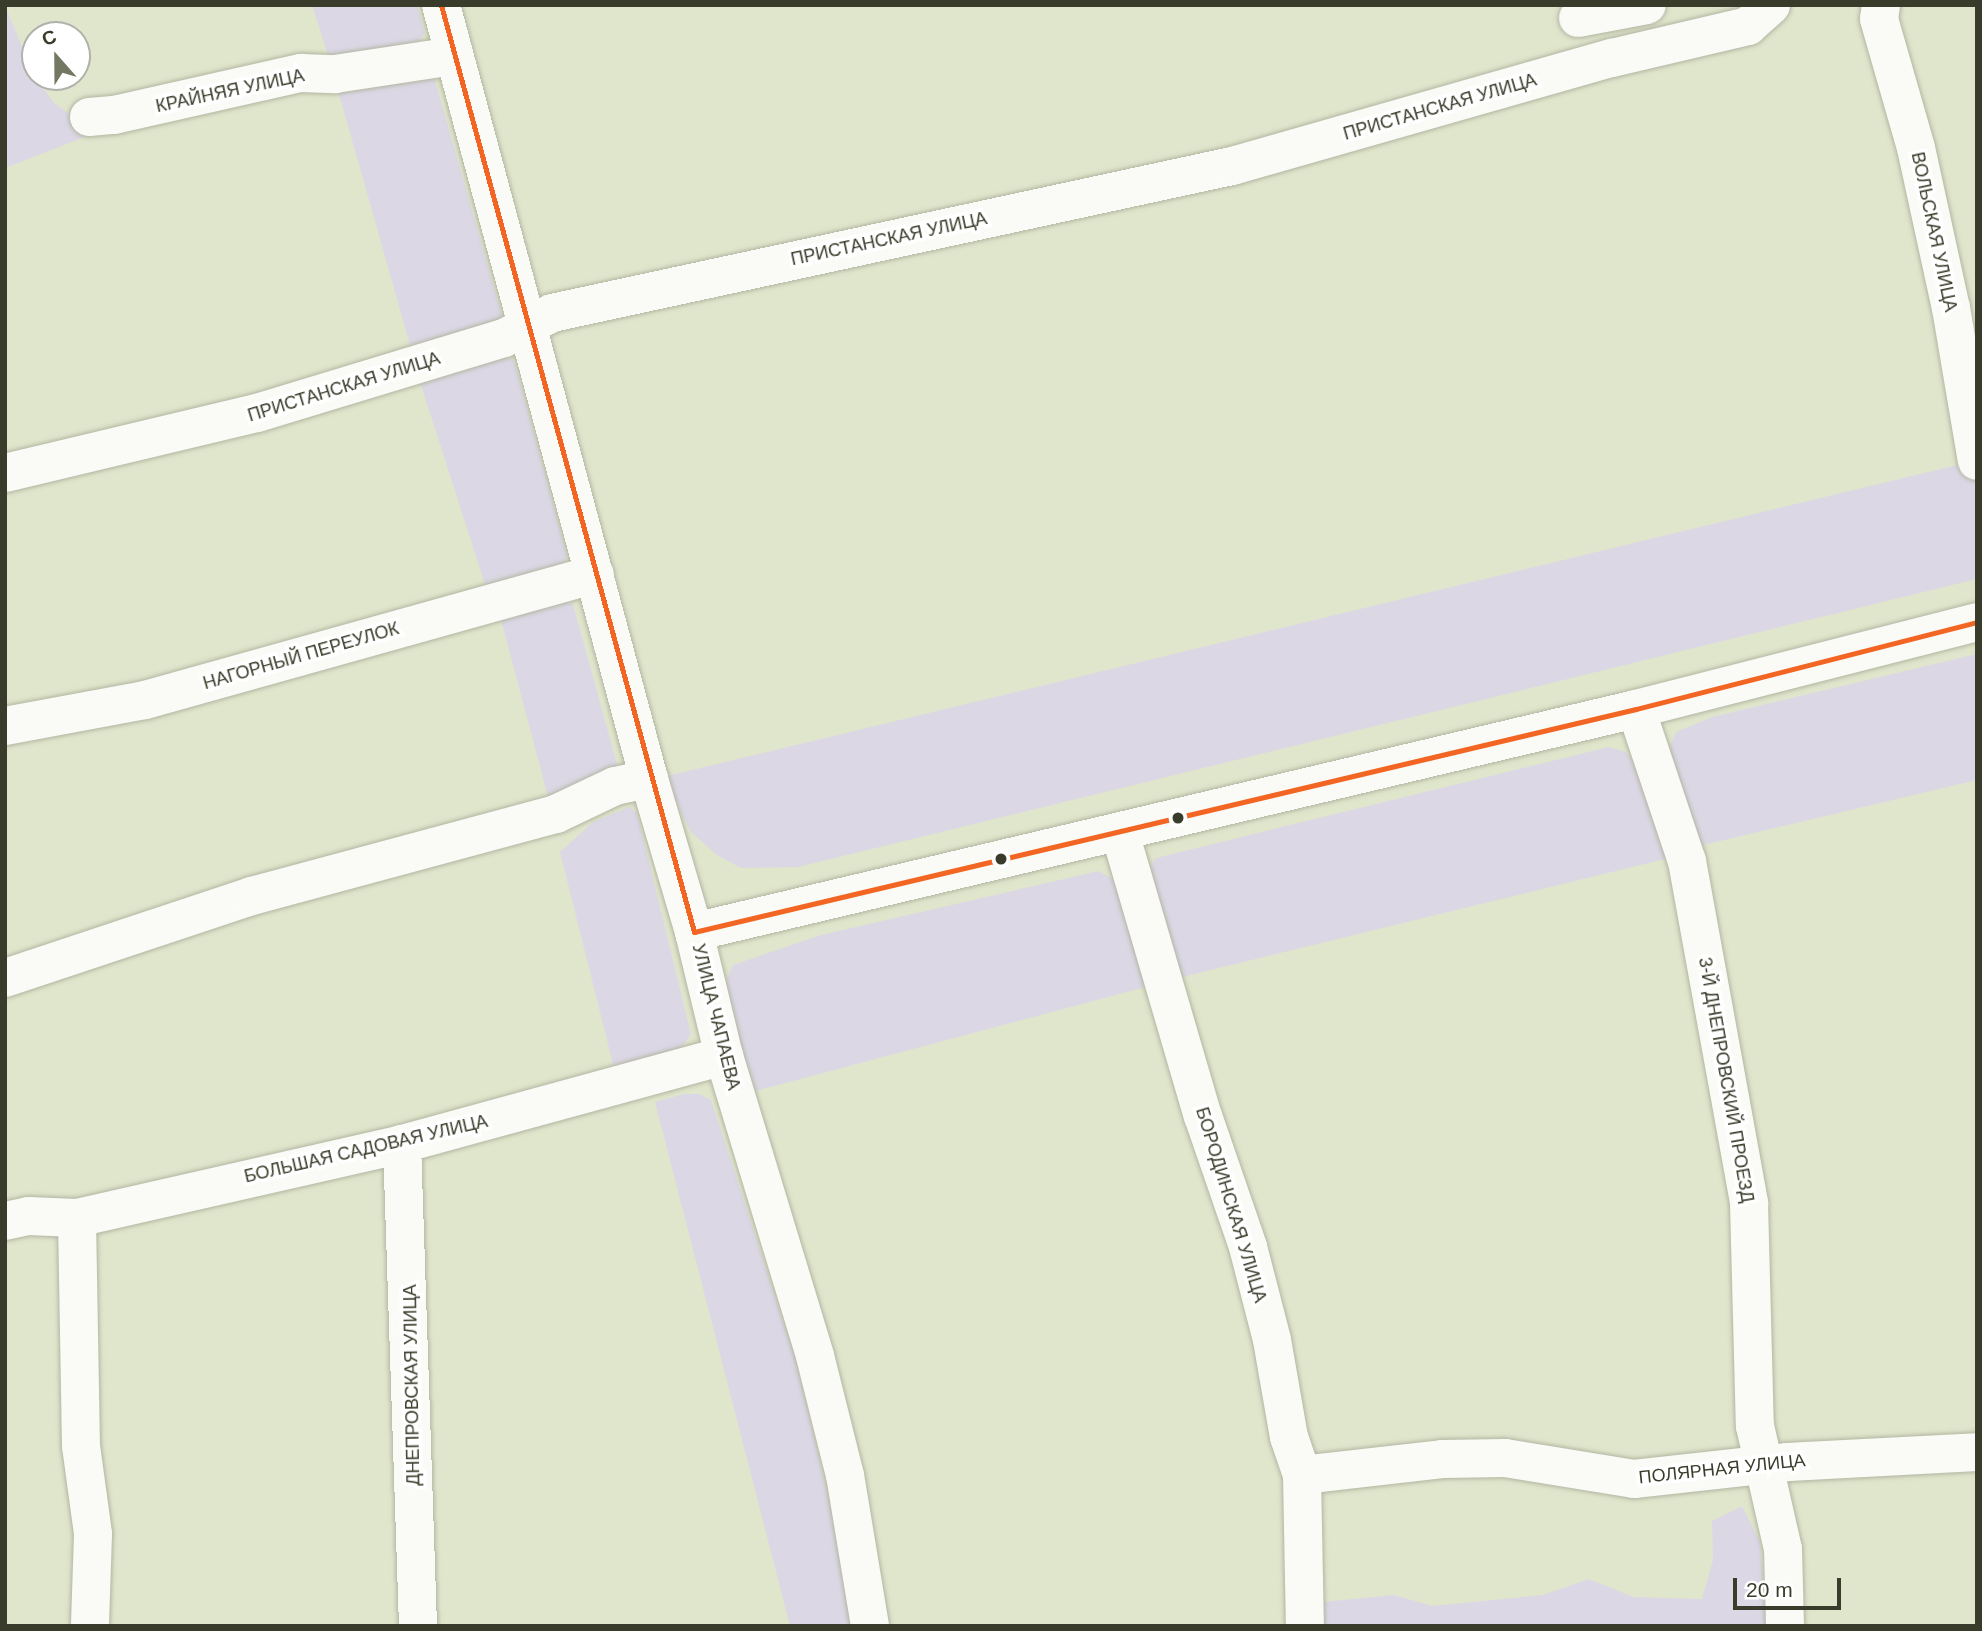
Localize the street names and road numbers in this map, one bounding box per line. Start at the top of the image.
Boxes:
street label: КРАЙНЯЯ УЛИЦА [154,65,306,117]
street label: ПРИСТАНСКАЯ УЛИЦА [1341,69,1539,145]
street label: ВОЛЬСКАЯ УЛИЦА [1907,150,1961,314]
street label: ПРИСТАНСКАЯ УЛИЦА [789,208,989,270]
street label: ПРИСТАНСКАЯ УЛИЦА [245,347,443,427]
street label: НАГОРНЫЙ ПЕРЕУЛОК [201,618,401,694]
street label: УЛИЦА ЧАПАЕВА [687,942,745,1092]
street label: 3-Й ДНЕПРОВСКИЙ ПРОЕЗД [1694,956,1758,1204]
street label: БОРОДИНСКАЯ УЛИЦА [1191,1105,1271,1305]
street label: БОЛЬШАЯ САДОВАЯ УЛИЦА [242,1110,490,1188]
street label: ДНЕПРОВСКАЯ УЛИЦА [399,1284,425,1486]
street label: ПОЛЯРНАЯ УЛИЦА [1638,1450,1806,1488]

